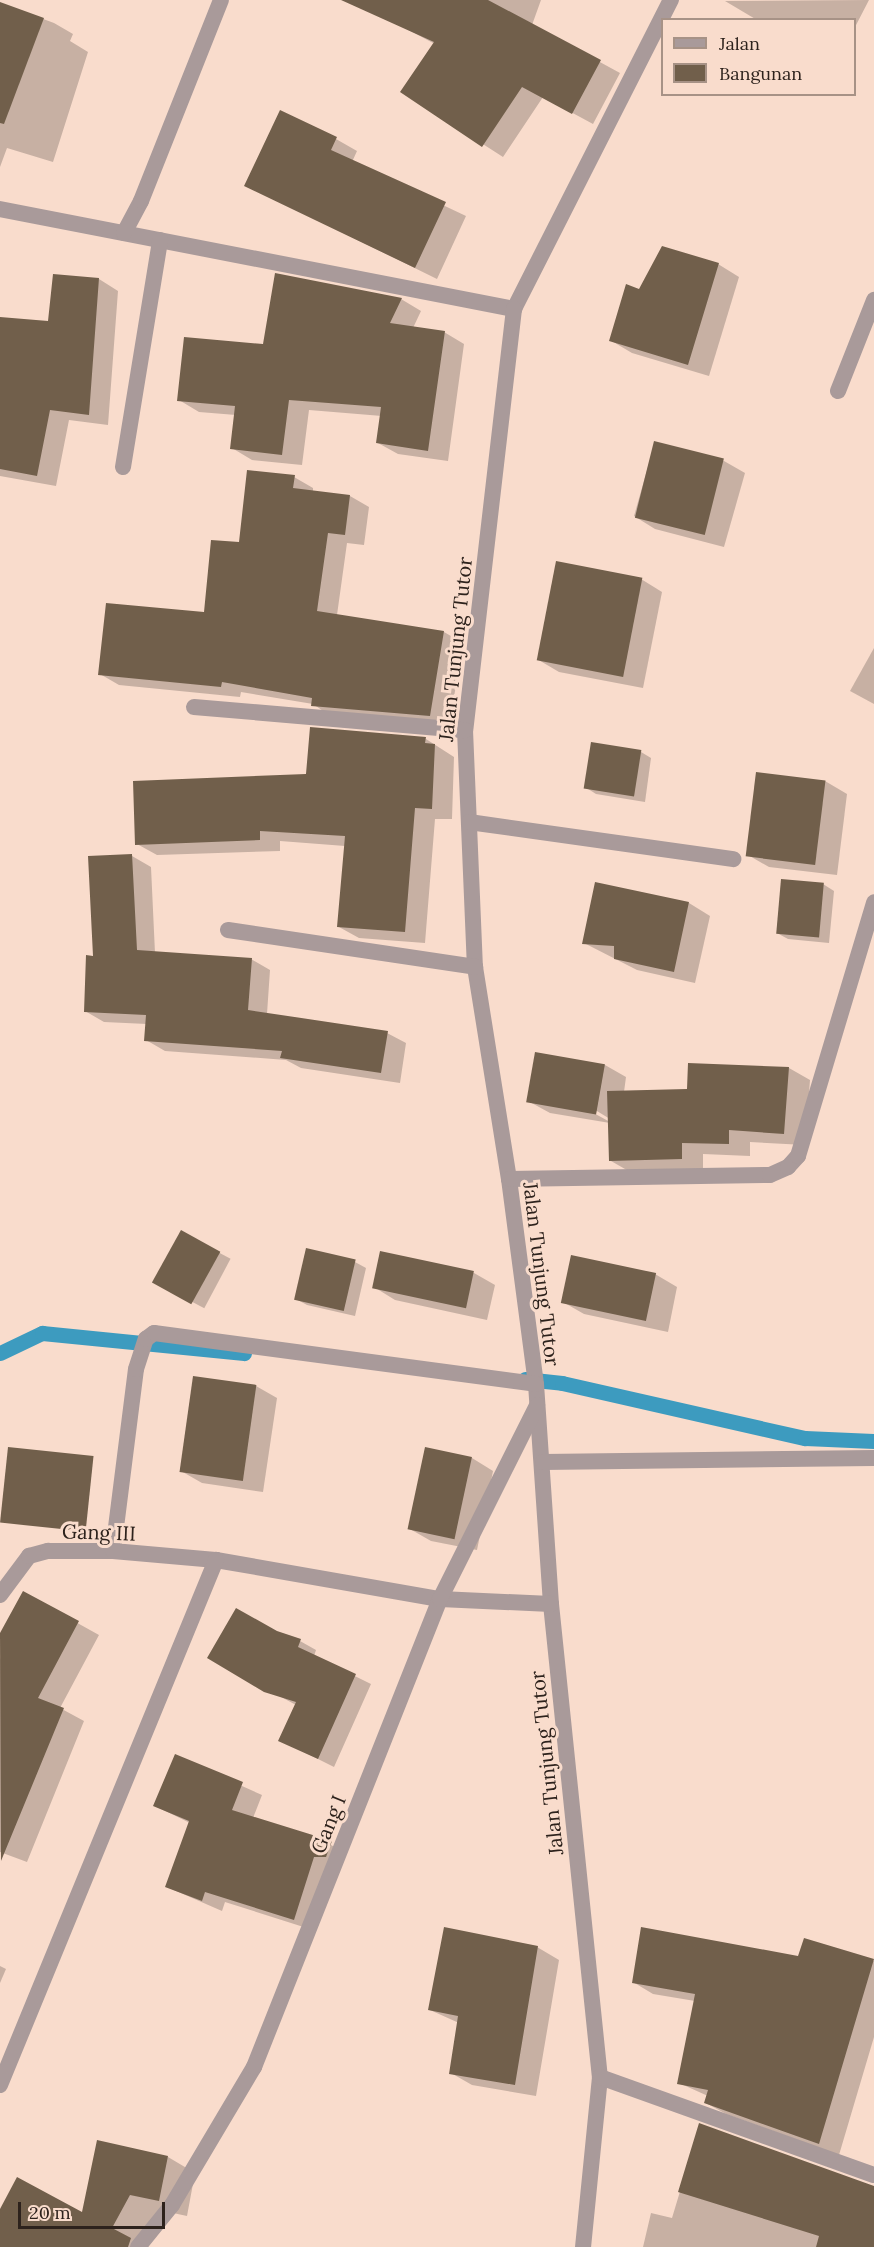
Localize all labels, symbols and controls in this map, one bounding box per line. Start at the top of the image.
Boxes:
legend [661,18,856,96]
text: Jalan [719,32,760,55]
text: Bangunan [719,62,802,85]
street label: Jalan Tunjung Tutor [433,556,477,742]
street label: Jalan Tunjung Tutor [519,1181,565,1367]
street label: Gang III [62,1519,136,1545]
street label: Jalan Tunjung Tutor [524,1670,568,1856]
street label: Gang I [306,1791,350,1857]
scale bar [21,2190,168,2228]
text: 20 m [29,2201,71,2224]

